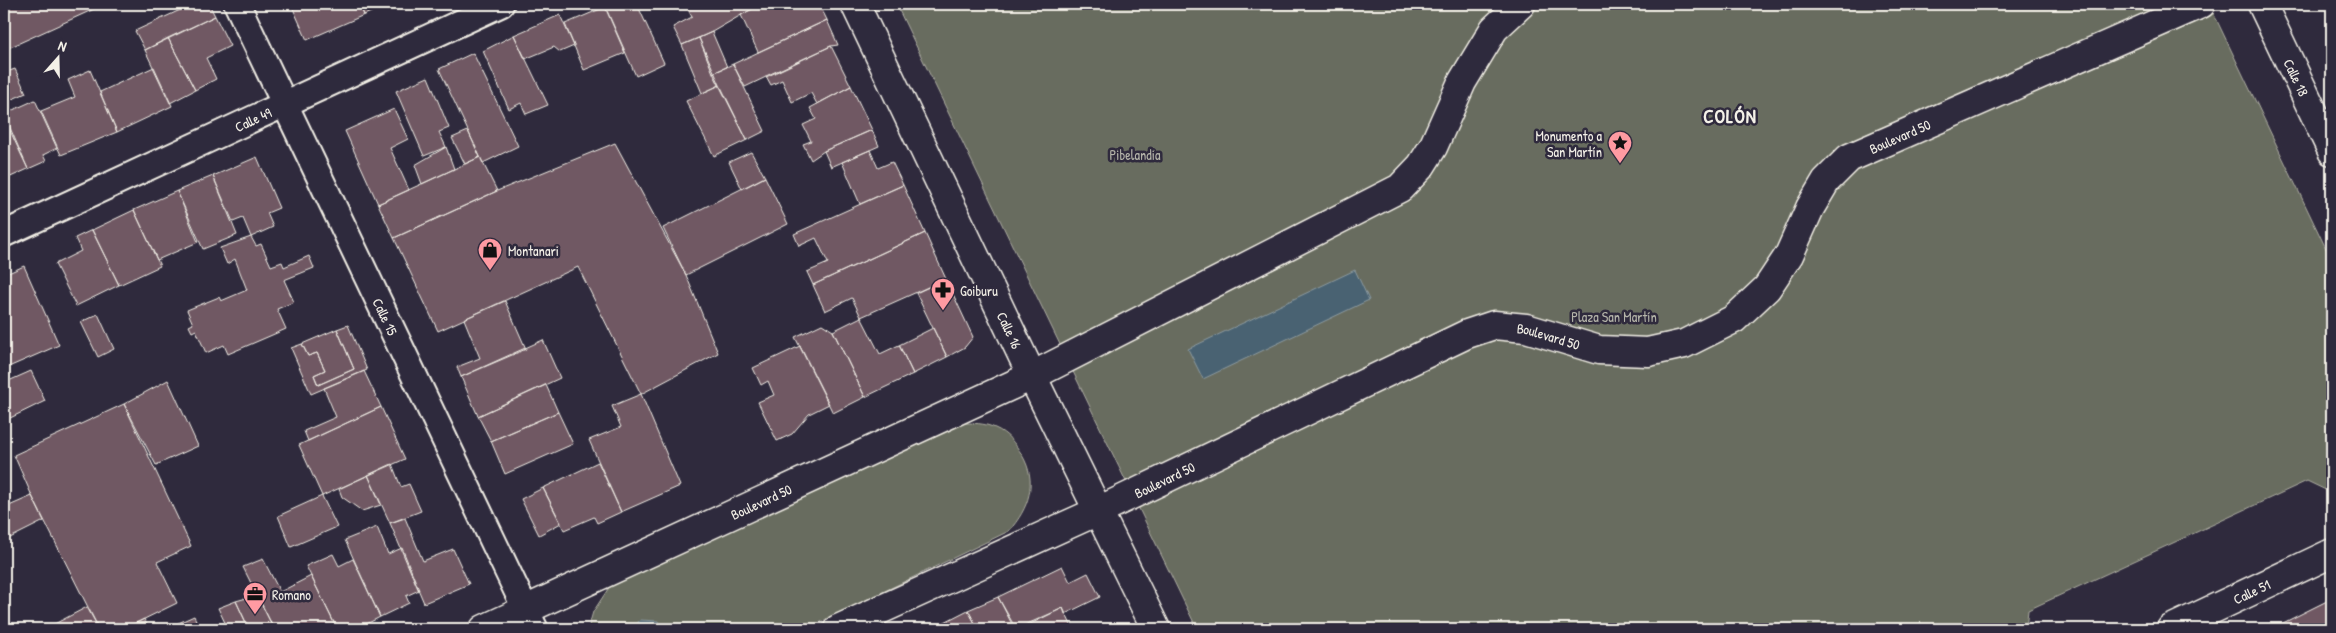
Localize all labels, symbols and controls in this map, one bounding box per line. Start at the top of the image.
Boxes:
north arrow [32,32,82,82]
text: N [56,35,70,56]
street label: Calle 18 [2280,55,2314,99]
street label: Calle 49 [231,102,274,136]
district label: COLÓN [1703,103,1757,129]
street label: Boulevard 50 [1866,114,1933,158]
place label: Monumento a San Martín [1536,126,1602,161]
place icon: Monumento a San Martín [1607,130,1633,164]
park label: Pibelandia [1110,145,1161,164]
shop icon: Montanari [477,237,503,271]
place label: Montanari [508,241,559,260]
pharmacy icon: Goiburu [930,277,956,311]
place label: Goiburu [960,281,998,300]
street label: Calle 15 [369,295,403,338]
park label: Plaza San Martín [1571,307,1657,326]
street label: Calle 16 [993,308,1027,352]
street label: Boulevard 50 [1516,318,1583,353]
street label: Boulevard 50 [1131,457,1198,502]
street label: Boulevard 50 [727,479,794,523]
street label: Calle 51 [2230,574,2273,608]
office icon: Romano [242,581,268,615]
place label: Romano [272,585,311,604]

